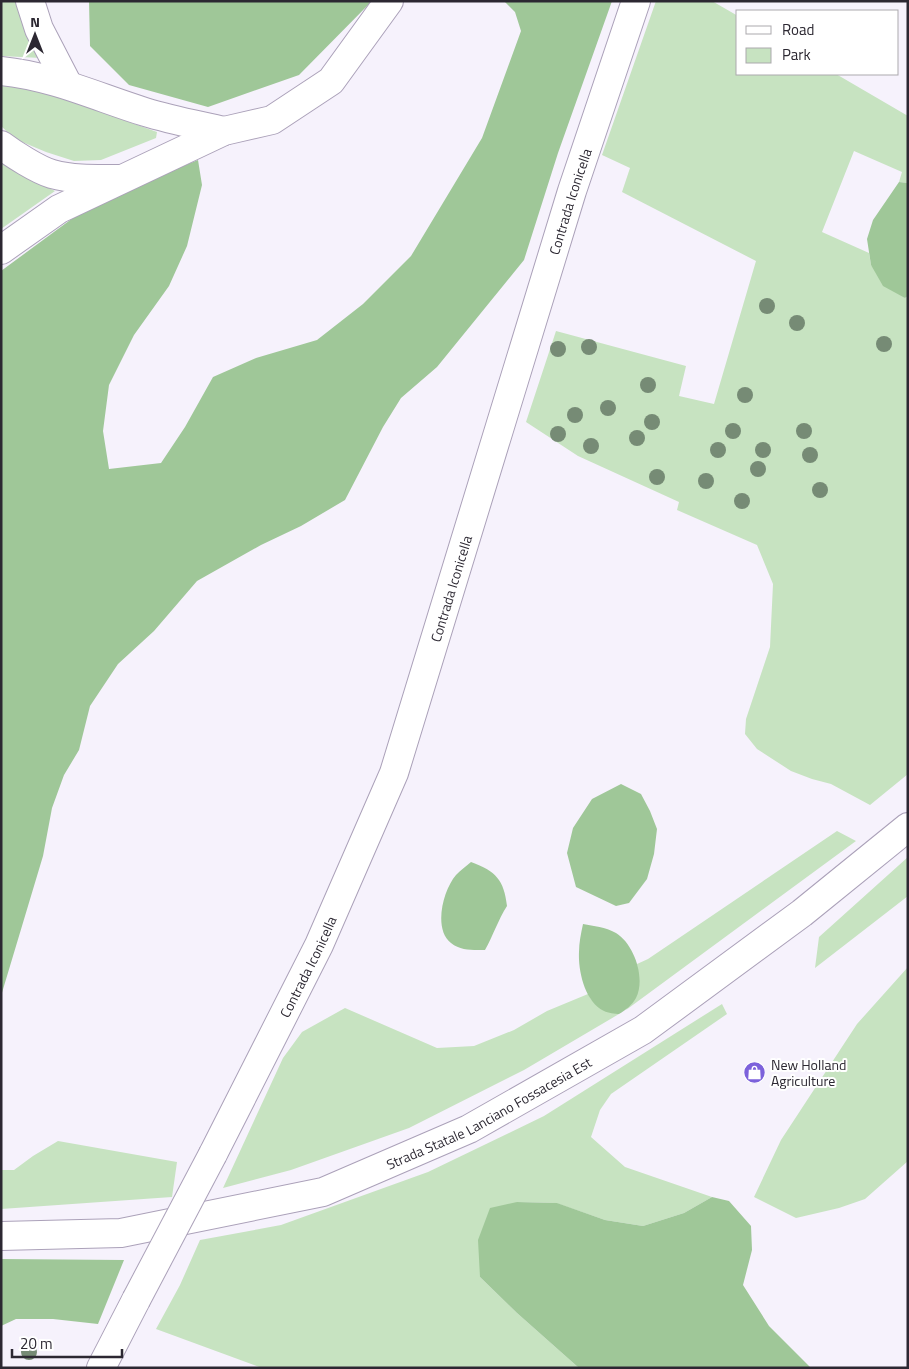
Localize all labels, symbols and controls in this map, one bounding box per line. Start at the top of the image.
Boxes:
north arrow [10,10,60,60]
legend [736,10,899,75]
text: N [30,11,40,32]
text: Road [782,18,814,41]
text: Park [782,43,811,66]
street label: Contrada Iconicella [543,145,596,257]
street label: Contrada Iconicella [424,532,477,644]
street label: Contrada Iconicella [274,912,341,1021]
street label: Strada Statale Lanciano Fossacesia Est [383,1051,595,1174]
place label: New Holland Agriculture [771,1054,846,1091]
shop icon: New Holland Agriculture [743,1060,767,1084]
scale bar [12,1326,122,1358]
text: 20 m [20,1332,53,1355]

